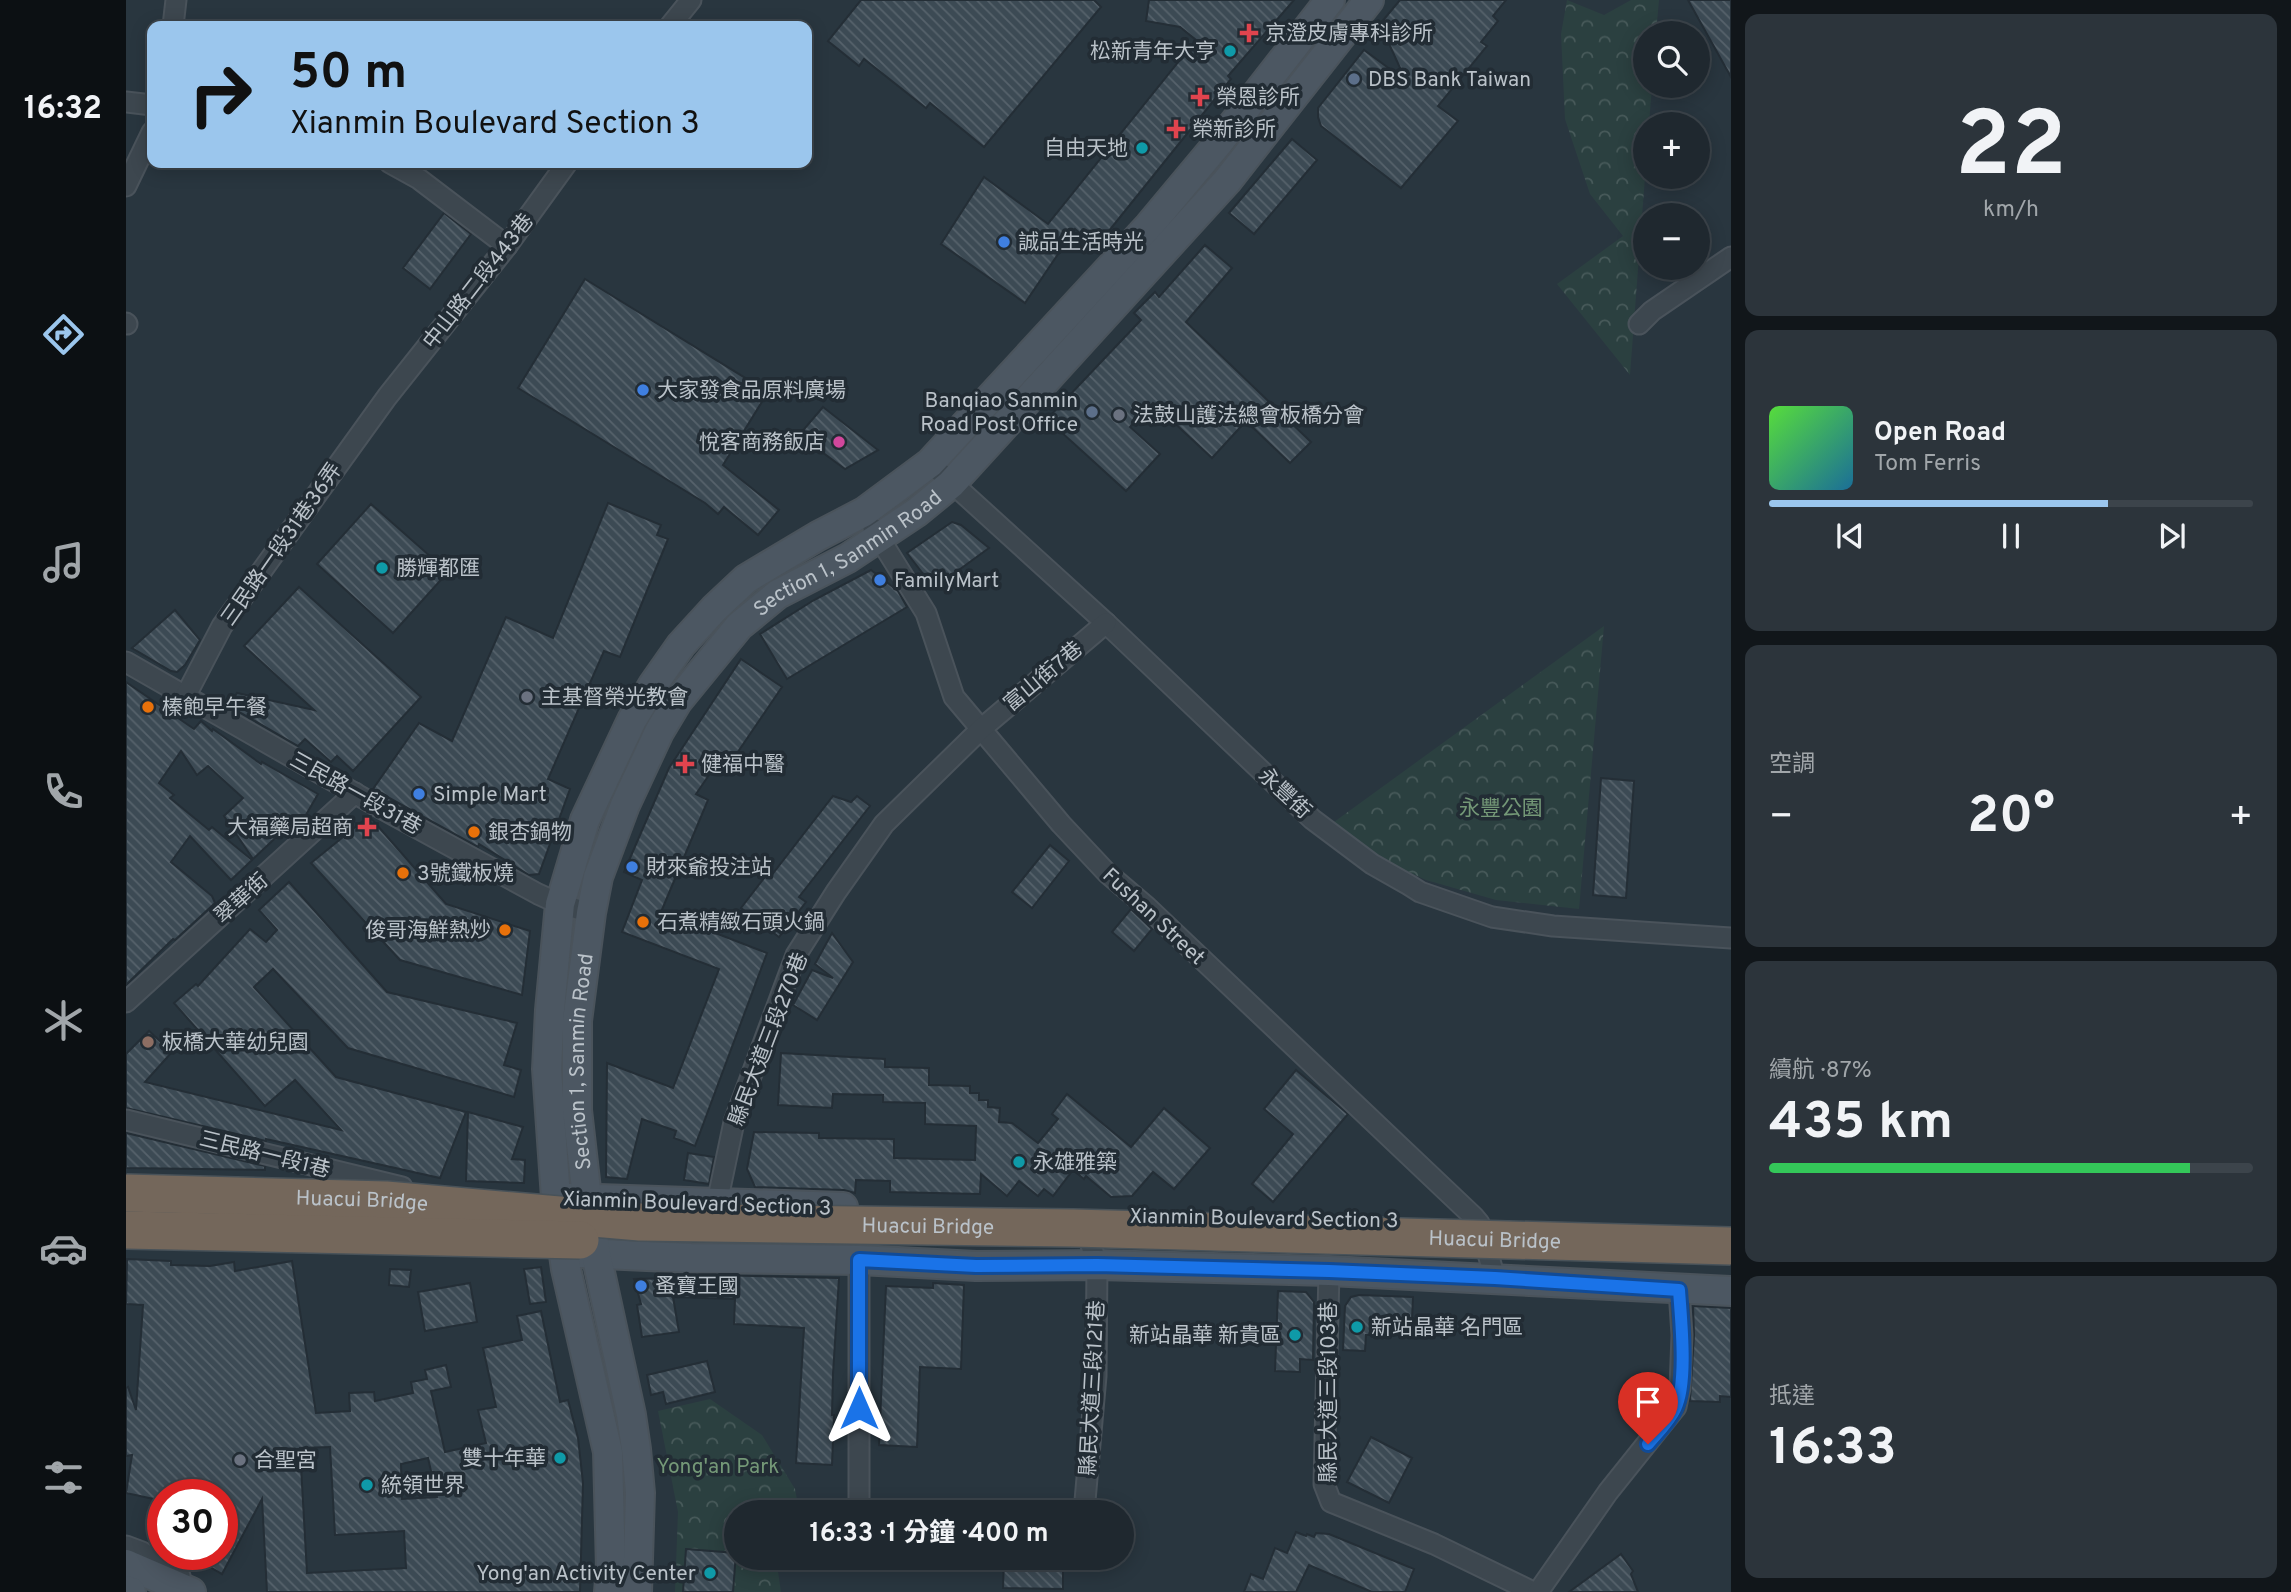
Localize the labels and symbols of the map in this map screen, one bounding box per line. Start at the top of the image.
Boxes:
place label: 京澄皮膚專科診所 [1265,21,1433,48]
marker: 京澄皮膚專科診所 [1239,23,1259,43]
place label: 松新青年大亨 [1090,39,1216,66]
marker: 松新青年大亨 [1222,43,1238,59]
place label: DBS Bank Taiwan [1368,67,1531,94]
marker: DBS Bank Taiwan [1346,71,1362,87]
place label: 榮恩診所 [1216,85,1300,112]
marker: 榮恩診所 [1190,87,1210,107]
place label: 榮新診所 [1192,117,1276,144]
marker: 榮新診所 [1166,119,1186,139]
place label: 自由天地 [1044,136,1128,163]
marker: 自由天地 [1134,140,1150,156]
street label: 中山路二段443巷 [418,209,541,355]
place label: 誠品生活時光 [1018,230,1144,257]
marker: 誠品生活時光 [996,234,1012,250]
place label: 大家發食品原料廣場 [657,378,846,405]
marker: 大家發食品原料廣場 [635,382,651,398]
place label: Banqiao Sanmin Road Post Office [920,388,1078,439]
place label: 法鼓山護法總會板橋分會 [1133,403,1364,430]
marker: Banqiao Sanmin Road Post Office [1084,404,1100,420]
marker: 法鼓山護法總會板橋分會 [1111,407,1127,423]
place label: 悅客商務飯店 [699,430,825,457]
marker: 悅客商務飯店 [831,434,847,450]
street label: 三民路一段31巷36弄 [216,458,349,631]
street label: Section 1, Sanmin Road [749,485,948,623]
place label: 勝輝都匯 [396,556,480,583]
marker: 勝輝都匯 [374,560,390,576]
place label: FamilyMart [894,568,999,595]
marker: FamilyMart [872,572,888,588]
street label: 富山街7巷 [999,636,1089,718]
place label: 主基督榮光教會 [541,685,688,712]
marker: 主基督榮光教會 [519,689,535,705]
place label: 榛飽早午餐 [162,695,267,722]
marker: 榛飽早午餐 [140,699,156,715]
street label: 三民路一段31巷 [285,747,426,842]
place label: 健福中醫 [701,752,785,779]
marker: 健福中醫 [675,754,695,774]
street label: 永豐街 [1252,763,1316,825]
place label: Simple Mart [433,782,547,809]
marker: Simple Mart [411,786,427,802]
park label: 永豐公園 [1459,796,1543,823]
place label: 大福藥局超商 [227,815,353,842]
marker: 大福藥局超商 [359,819,375,835]
place label: 銀杏鍋物 [488,820,572,847]
marker: 銀杏鍋物 [466,824,482,840]
place label: 財來爺投注站 [646,855,772,882]
marker: 財來爺投注站 [624,859,640,875]
place label: 3號鐵板燒 [417,861,514,888]
street label: Fushan Street [1096,863,1210,971]
marker: 3號鐵板燒 [395,865,411,881]
street label: 翠華街 [210,868,274,930]
place label: 石煮精緻石頭火鍋 [657,910,825,937]
marker: 石煮精緻石頭火鍋 [635,914,651,930]
place label: 俊哥海鮮熱炒 [365,918,491,945]
marker: 俊哥海鮮熱炒 [497,922,513,938]
street label: 縣民大道三段270巷 [724,949,815,1130]
street label: Section 1, Sanmin Road [565,952,601,1171]
place label: 板橋大華幼兒園 [162,1030,309,1057]
marker: 板橋大華幼兒園 [140,1034,156,1050]
street label: 三民路一段1巷 [196,1126,333,1185]
place label: 永雄雅築 [1033,1150,1117,1177]
marker: 永雄雅築 [1011,1154,1027,1170]
street label: Huacui Bridge [295,1186,429,1219]
street label: Xianmin Boulevard Section 3 [562,1186,832,1223]
street label: Xianmin Boulevard Section 3 [1129,1204,1399,1235]
street label: Huacui Bridge [861,1213,994,1242]
street label: Huacui Bridge [1428,1226,1561,1256]
place label: 蚤寶王國 [655,1274,739,1301]
marker: 蚤寶王國 [633,1278,649,1294]
street label: 縣民大道三段121巷 [1075,1300,1112,1476]
street label: 縣民大道三段103巷 [1316,1302,1343,1482]
place label: 新站晶華 名門區 [1371,1315,1523,1342]
marker: 新站晶華 名門區 [1349,1319,1365,1335]
place label: 新站晶華 新貴區 [1129,1323,1281,1350]
marker: 新站晶華 新貴區 [1287,1327,1303,1343]
position arrow [822,1371,896,1445]
pin [1618,1372,1678,1444]
place label: 雙十年華 [462,1446,546,1473]
place label: 合聖宮 [254,1448,317,1475]
marker: 雙十年華 [552,1450,568,1466]
marker: 合聖宮 [232,1452,248,1468]
park label: Yong'an Park [657,1454,779,1481]
place label: 統領世界 [381,1473,465,1500]
marker: 統領世界 [359,1477,375,1493]
speed limit sign: 30 [147,1479,238,1570]
place label: Yong'an Activity Center [476,1561,696,1588]
marker: Yong'an Activity Center [702,1565,718,1581]

